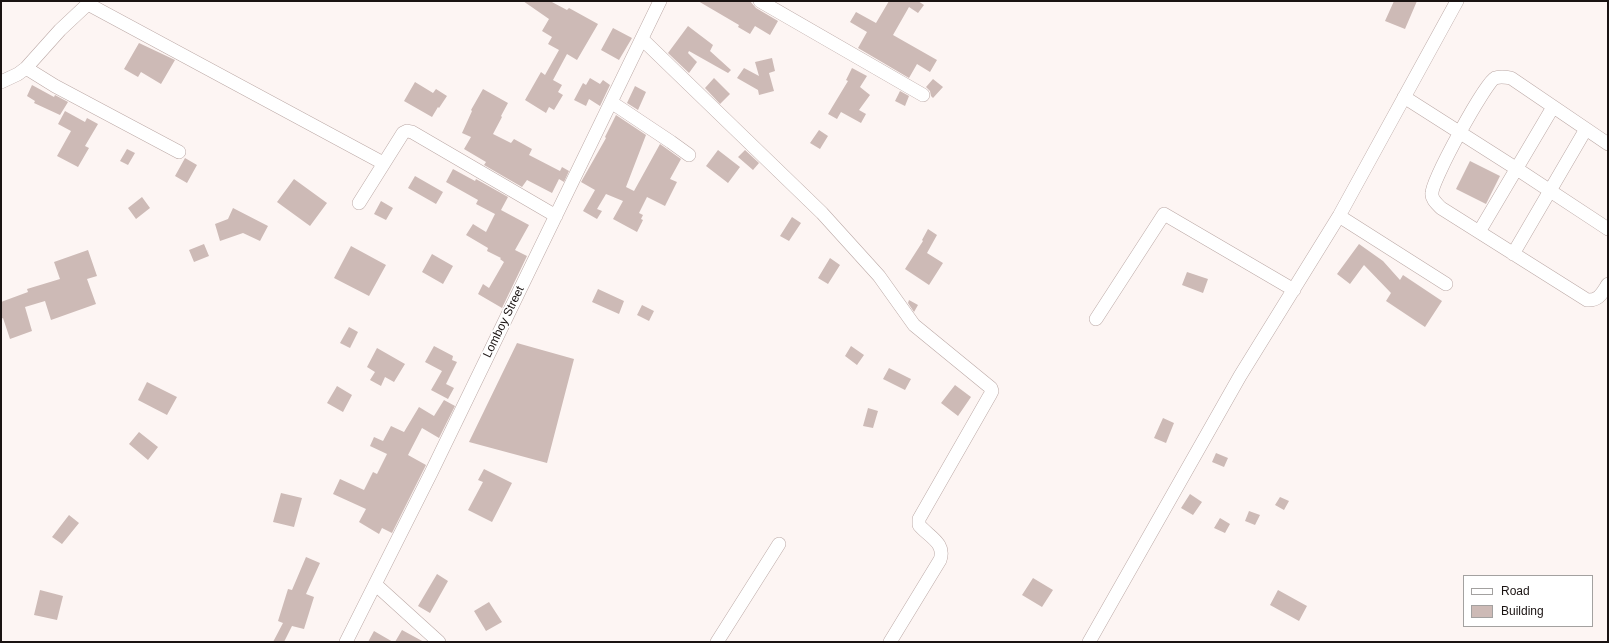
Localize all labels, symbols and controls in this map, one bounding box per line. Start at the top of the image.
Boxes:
street label: Lomboy Street [480,284,528,360]
legend [1463,575,1593,627]
text: Road [1501,584,1530,598]
text: Building [1501,604,1544,618]

